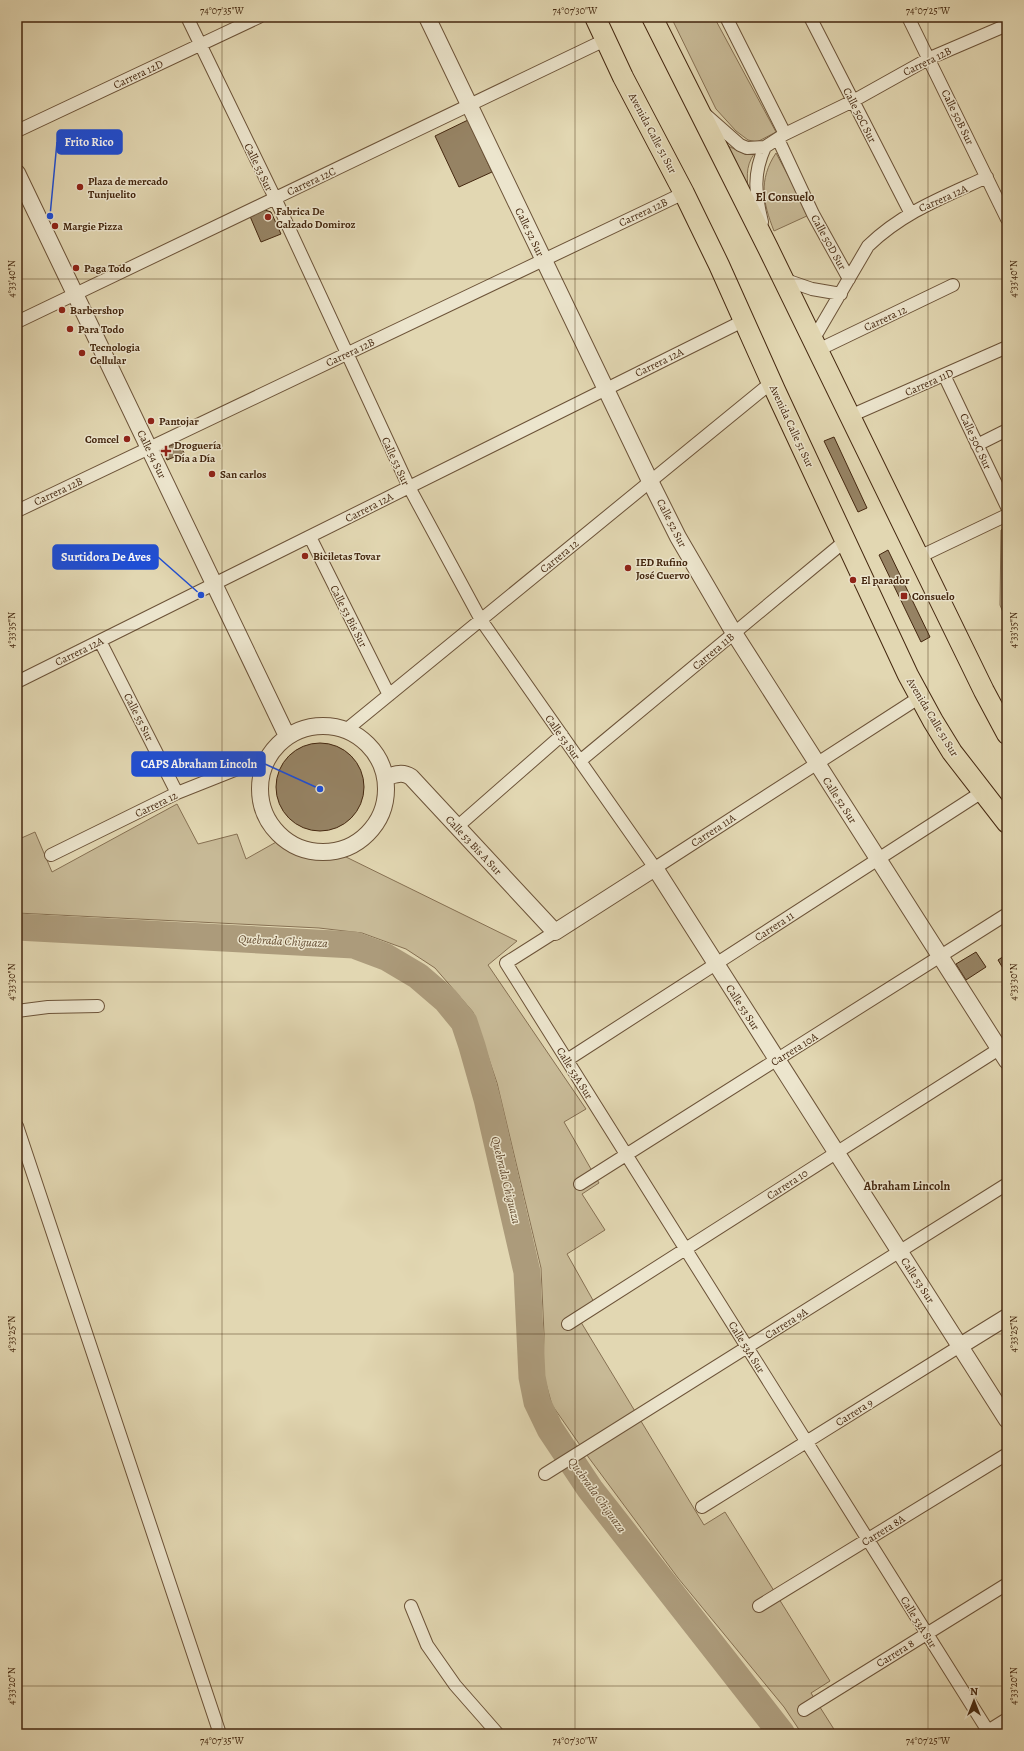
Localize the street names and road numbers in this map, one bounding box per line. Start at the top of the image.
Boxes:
street label: Carrera 12B [900,43,954,80]
street label: Carrera 12D [111,56,166,93]
street label: Calle 50C Sur [839,85,880,145]
street label: Calle 50B Sur [938,87,977,147]
street label: Avenida Calle 51 Sur [624,89,680,176]
street label: Calle 53 Sur [240,141,277,194]
street label: Carrera 12C [284,164,338,199]
street label: Carrera 12A [916,181,971,216]
street label: Carrera 12B [616,195,670,230]
street label: Calle 52 Sur [511,205,548,259]
street label: Calle 50D Sur [807,212,850,273]
street label: Carrera 12 [861,302,909,335]
street label: Carrera 12B [323,335,377,370]
street label: Carrera 12A [633,344,686,381]
street label: Carrera 11D [902,365,956,400]
street label: Avenida Calle 51 Sur [765,382,817,470]
street label: Calle 50C Sur [956,411,995,472]
street label: Calle 54 Sur [133,427,170,481]
street label: Calle 53 Sur [378,434,413,488]
street label: Carrera 12B [31,474,85,509]
street label: Carrera 12A [343,489,396,526]
street label: Calle 52 Sur [653,496,690,550]
street label: Carrera 12 [537,536,582,577]
street label: Calle 53 Bis Sur [326,582,371,650]
street label: Carrera 11B [689,629,738,673]
street label: Carrera 12A [53,633,106,670]
street label: Avenida Calle 51 Sur [903,674,962,759]
street label: Calle 55 Sur [120,691,157,744]
street label: Calle 53 Sur [542,712,584,763]
street label: Calle 52 Sur [819,774,860,826]
street label: Carrera 12 [132,788,180,821]
street label: Carrera 11A [688,810,739,850]
street label: Calle 53 Bis A Sur [442,812,505,879]
street label: Carrera 11 [752,908,797,945]
street label: Calle 53 Sur [722,981,763,1033]
street label: Carrera 10A [768,1029,821,1070]
street label: Calle 53A Sur [553,1045,596,1102]
street label: Carrera 10 [764,1165,811,1203]
street label: Calle 53 Sur [897,1254,938,1306]
street label: Carrera 9A [762,1304,811,1343]
street label: Calle 53A Sur [725,1319,768,1376]
street label: Carrera 9 [833,1395,876,1430]
street label: Carrera 8A [859,1511,908,1550]
street label: Calle 53A Sur [897,1594,940,1651]
street label: Carrera 8 [873,1636,917,1671]

